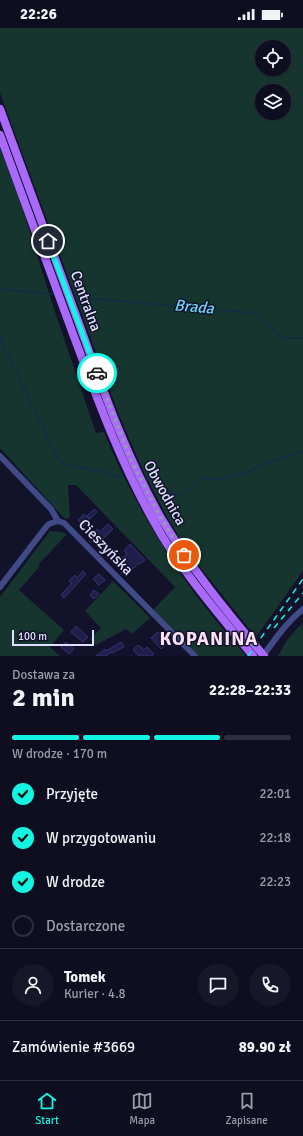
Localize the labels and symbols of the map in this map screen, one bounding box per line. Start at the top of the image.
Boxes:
pin [31,224,65,258]
street label: Centralna [67,268,105,334]
water label: Brada [173,295,216,319]
courier [77,353,117,393]
street label: Obwodnica [140,458,190,528]
street label: Cieszyńska [75,515,137,579]
pin [167,538,201,572]
district label: KOPANINA [159,627,259,651]
scale bar [12,628,94,647]

